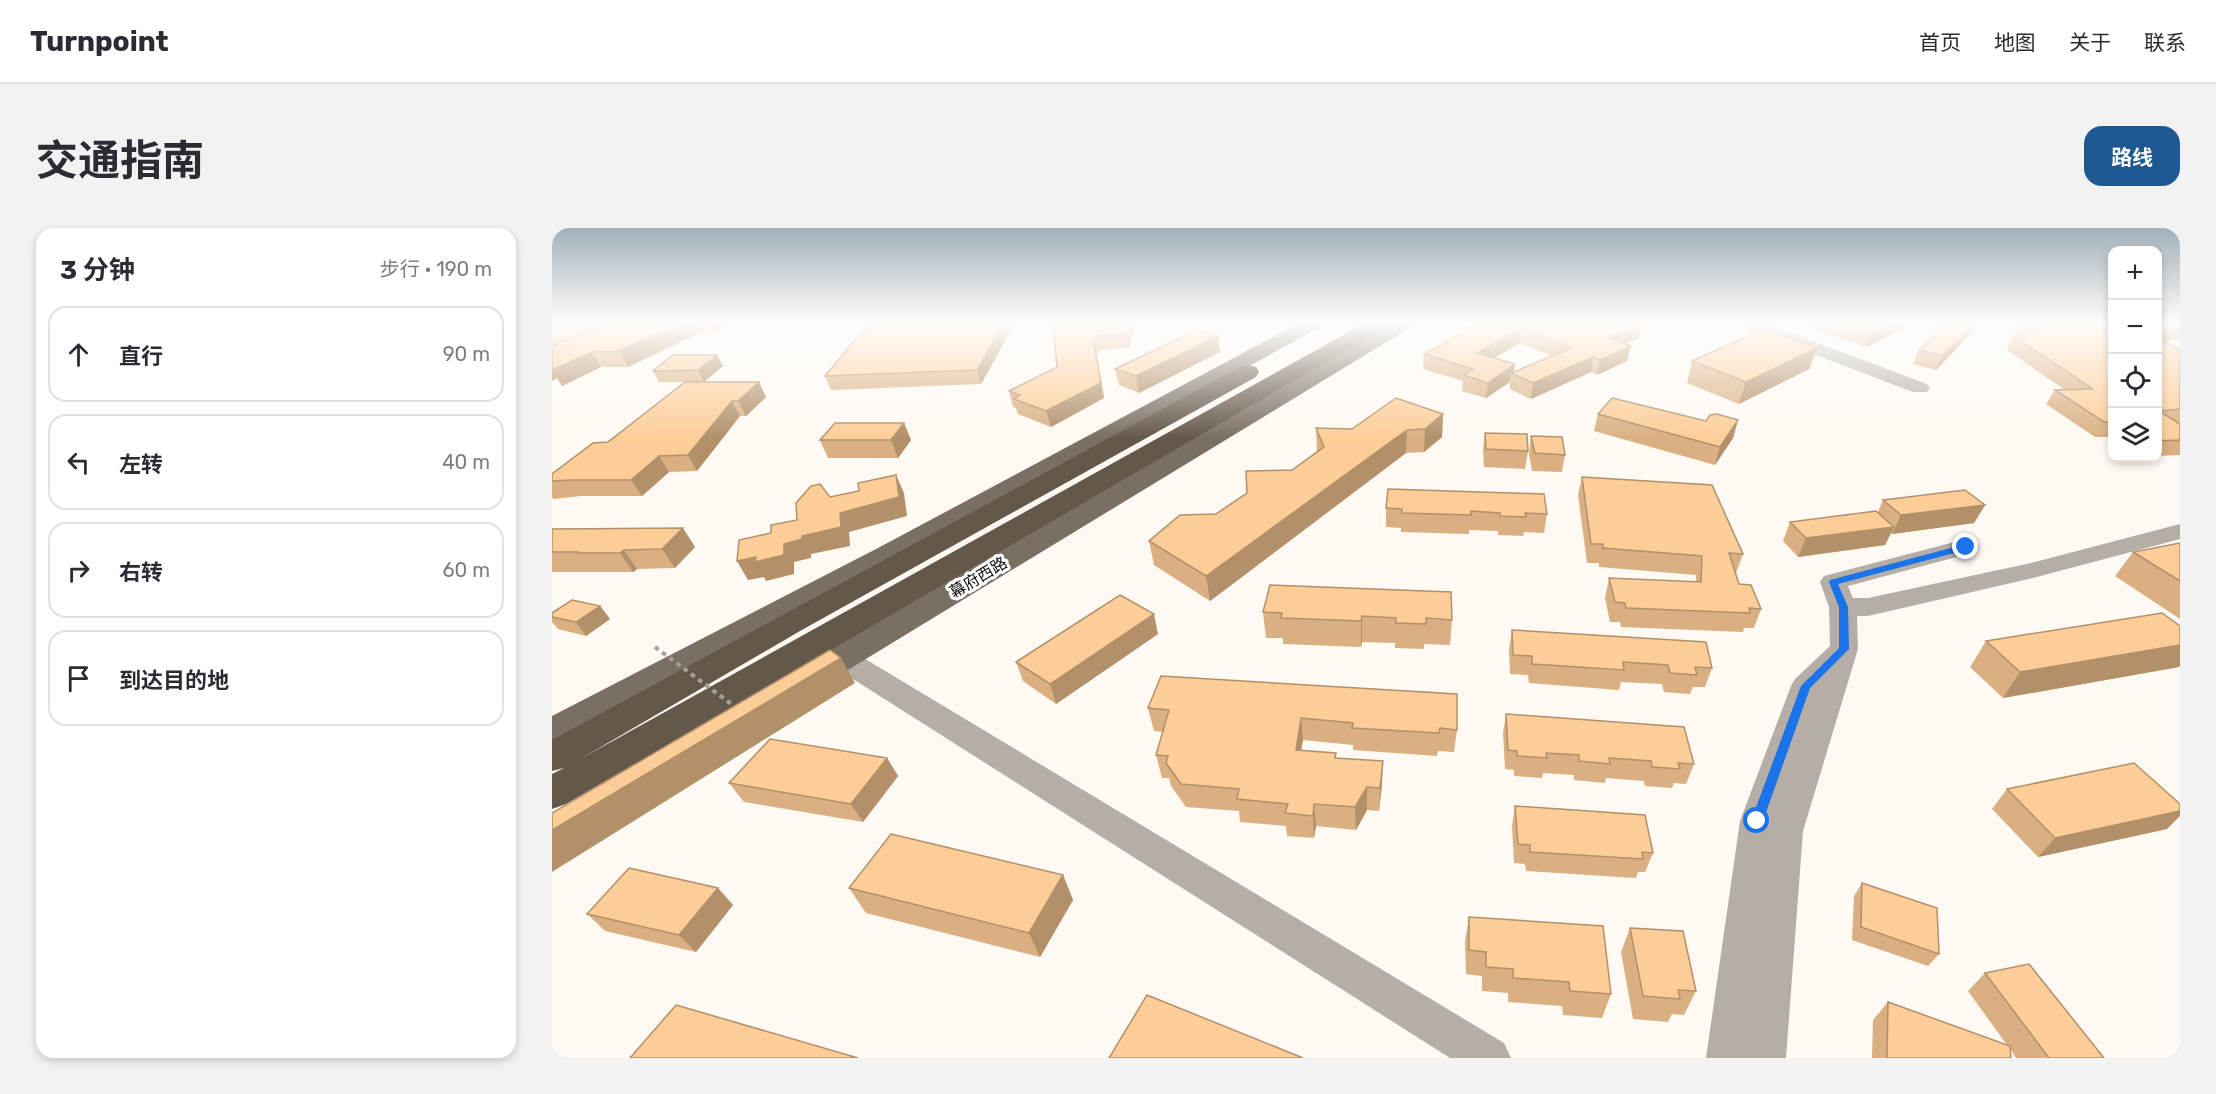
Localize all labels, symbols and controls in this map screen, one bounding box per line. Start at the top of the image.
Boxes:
text: Turnpoint [30,25,169,58]
text: 首页 [1919,30,1961,55]
text: 地图 [1994,30,2036,55]
text: 关于 [2069,30,2111,55]
text: 联系 [2144,30,2186,55]
button: 路线 [2084,126,2180,186]
text: 交通指南 [36,136,204,186]
map controls [2108,246,2162,462]
button: + [2108,246,2162,300]
text: 3 分钟 [60,255,135,286]
text: 步行 · 190 m [380,257,492,281]
button: − [2108,300,2162,354]
icon: ahead [62,338,95,371]
text: 90 m [443,342,490,366]
text: 直行 [119,343,163,370]
button: locate [2108,354,2162,408]
button: layers [2108,408,2162,462]
icon: left [62,446,95,479]
text: 40 m [442,450,490,474]
text: 左转 [119,451,163,478]
route end [1952,533,1978,559]
street label: 幕府西路 [946,553,1011,602]
icon: right [62,554,95,587]
text: 60 m [443,558,490,582]
text: 右转 [119,559,163,586]
icon: arrive [62,662,95,695]
text: 到达目的地 [119,667,229,694]
route start [1743,807,1769,833]

